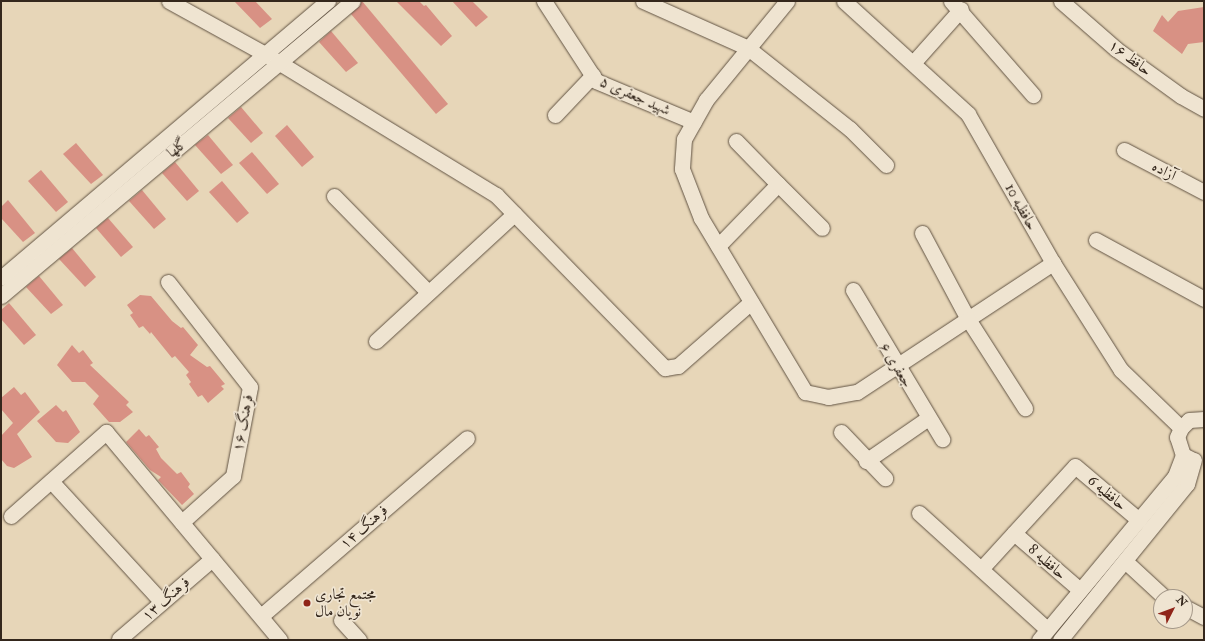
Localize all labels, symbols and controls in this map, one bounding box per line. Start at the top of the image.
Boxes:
street label: حافظ ۱۶ [1105,36,1155,80]
street label: شهید جعفری ۵ [597,72,673,120]
street label: گلها [163,134,191,162]
street label: آزاده [1149,157,1179,185]
street label: حافظیه 10 [1001,180,1041,234]
street label: جعفری ۶ [876,339,916,391]
street label: فرهنگ ۱۶ [229,393,257,453]
street label: حافظیه 6 [1084,472,1130,514]
street label: فرهنگ ۱۴ [336,501,392,553]
street label: حافظیه 8 [1024,541,1070,583]
street label: فرهنگ ۱۳ [138,573,194,625]
place label: مجتمع تجاری نویان مال [315,585,376,620]
north arrow [1153,589,1193,629]
text: N [1173,593,1190,609]
marker: مجتمع تجاری نویان مال [302,598,312,608]

